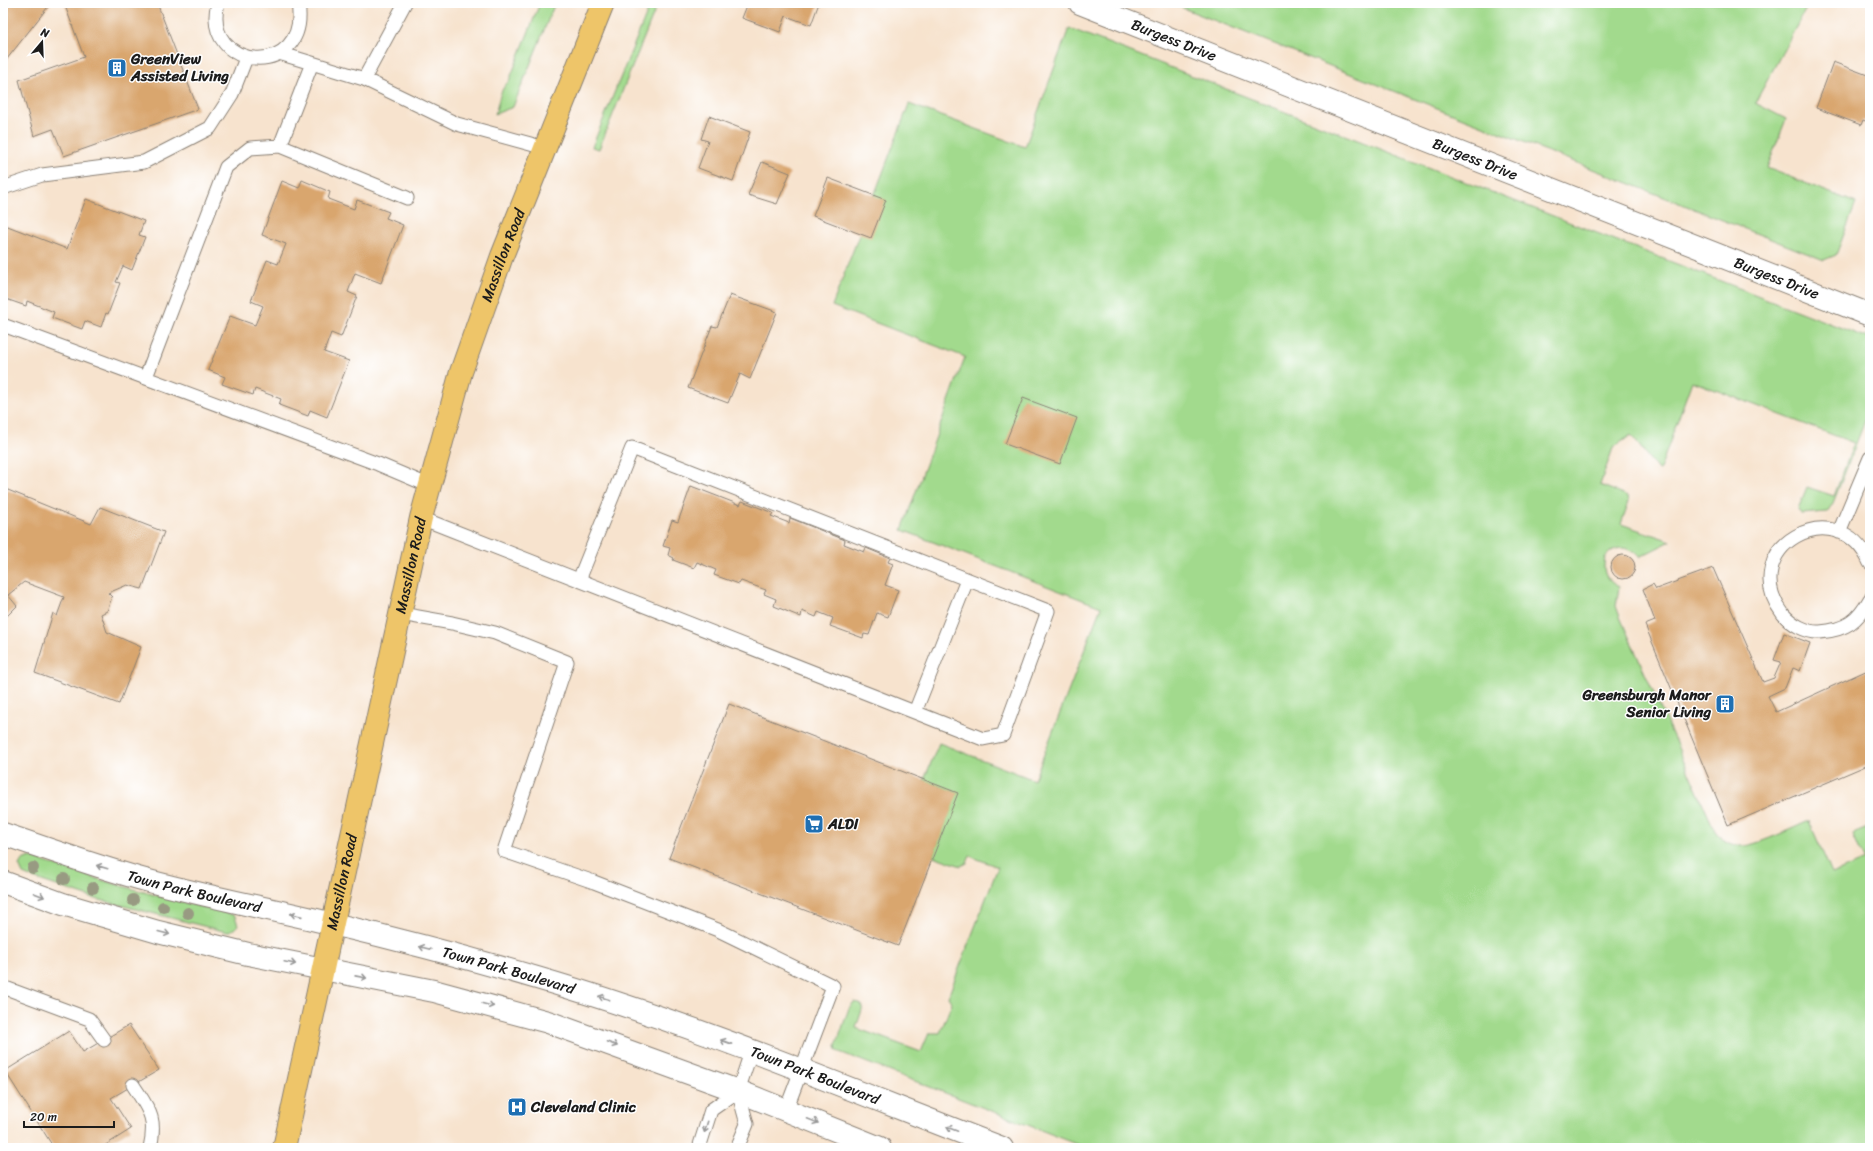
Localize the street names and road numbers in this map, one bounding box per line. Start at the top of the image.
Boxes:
street label: Burgess Drive [1127,11,1221,69]
street label: Burgess Drive [1429,131,1522,188]
street label: Massillon Road [474,204,533,306]
street label: Burgess Drive [1730,250,1823,307]
street label: Massillon Road [388,514,434,616]
street label: Massillon Road [319,831,365,933]
street label: Town Park Boulevard [124,863,265,920]
street label: Town Park Boulevard [439,939,579,1002]
street label: Town Park Boulevard [746,1038,885,1112]

